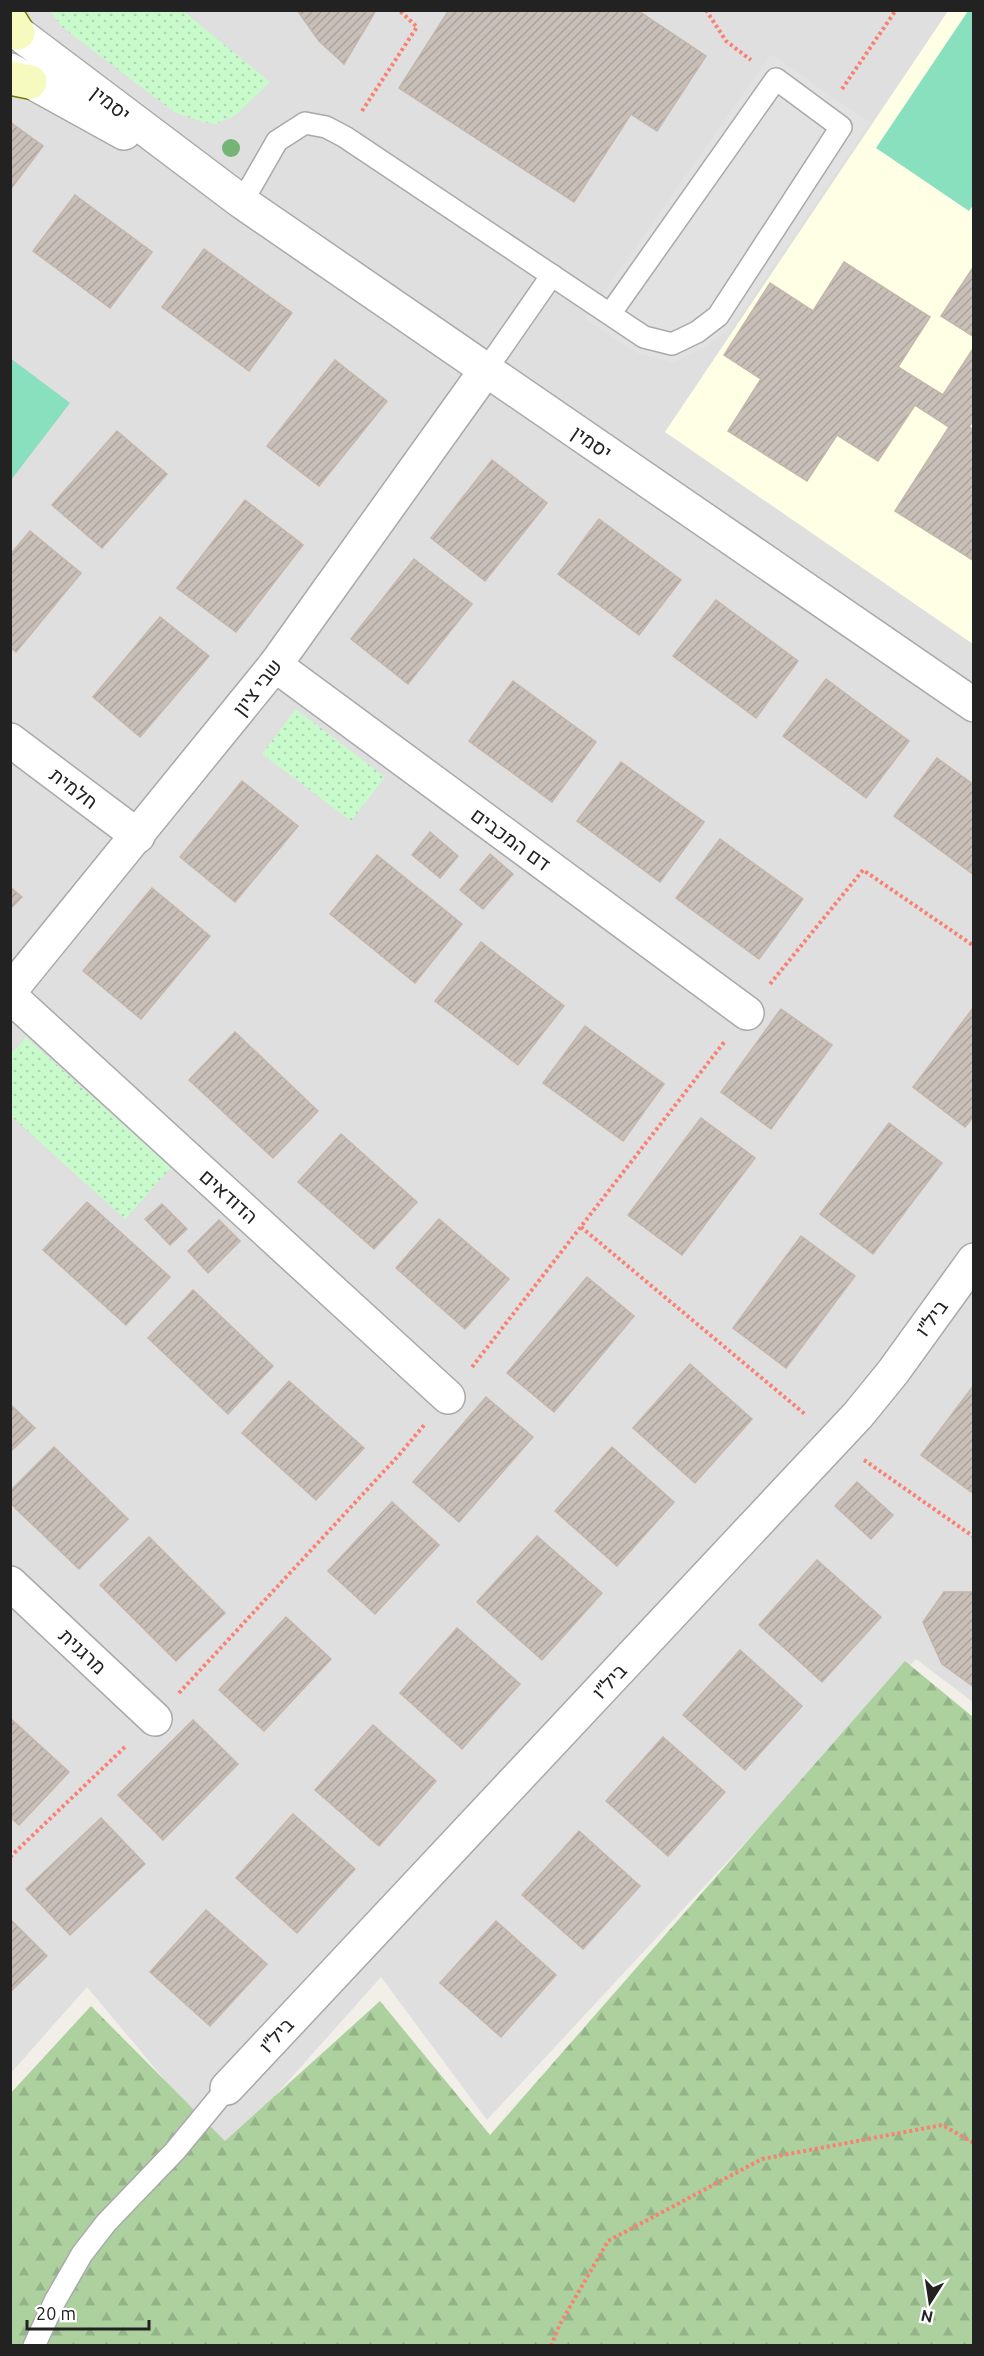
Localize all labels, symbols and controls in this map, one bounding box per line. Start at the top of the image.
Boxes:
street label: יסמין [87,81,135,125]
street label: יסמין [568,420,616,464]
street label: שבי ציון [228,654,286,720]
street label: חלמית [46,763,102,813]
street label: דם המכבים [467,803,555,875]
street label: הדודאים [195,1164,263,1228]
street label: ביל״ו [910,1295,952,1341]
street label: מרגנית [55,1623,111,1679]
street label: ביל״ו [587,1658,631,1703]
street label: ביל״ו [254,2012,298,2057]
north arrow [900,2272,960,2332]
scale bar [27,2293,148,2331]
text: 20 m [36,2303,76,2323]
text: N [919,2307,935,2327]

